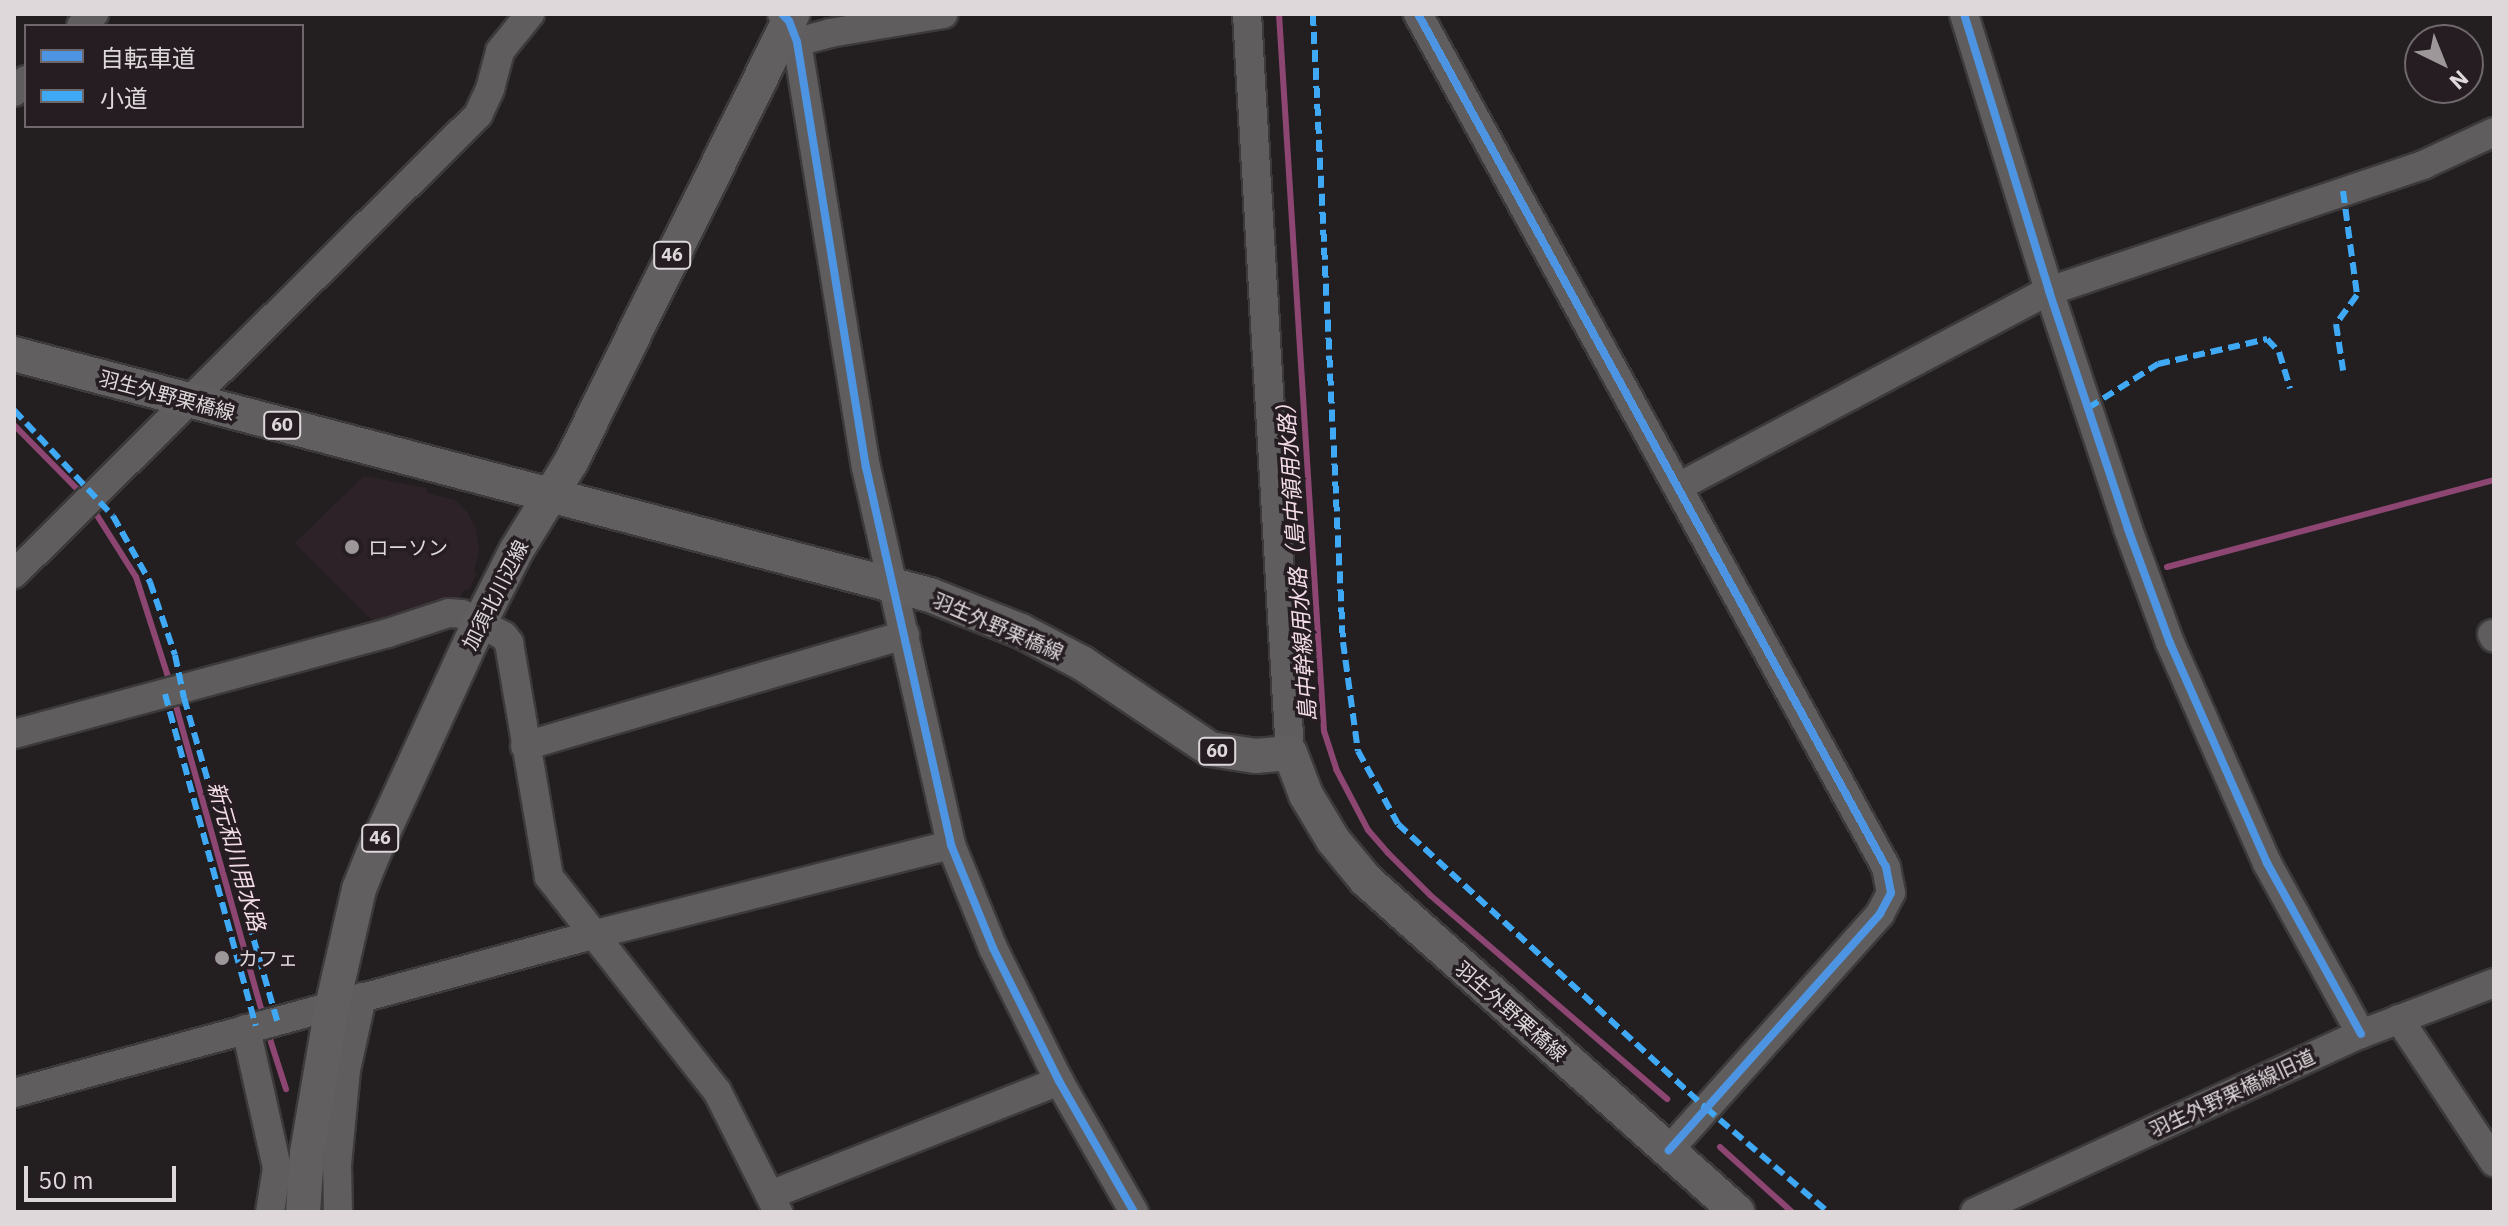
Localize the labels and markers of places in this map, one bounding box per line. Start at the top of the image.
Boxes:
place label: ローソン [368,535,448,559]
marker: ローソン [343,538,361,556]
place label: カフェ [238,946,298,970]
marker: カフェ [213,949,231,967]

